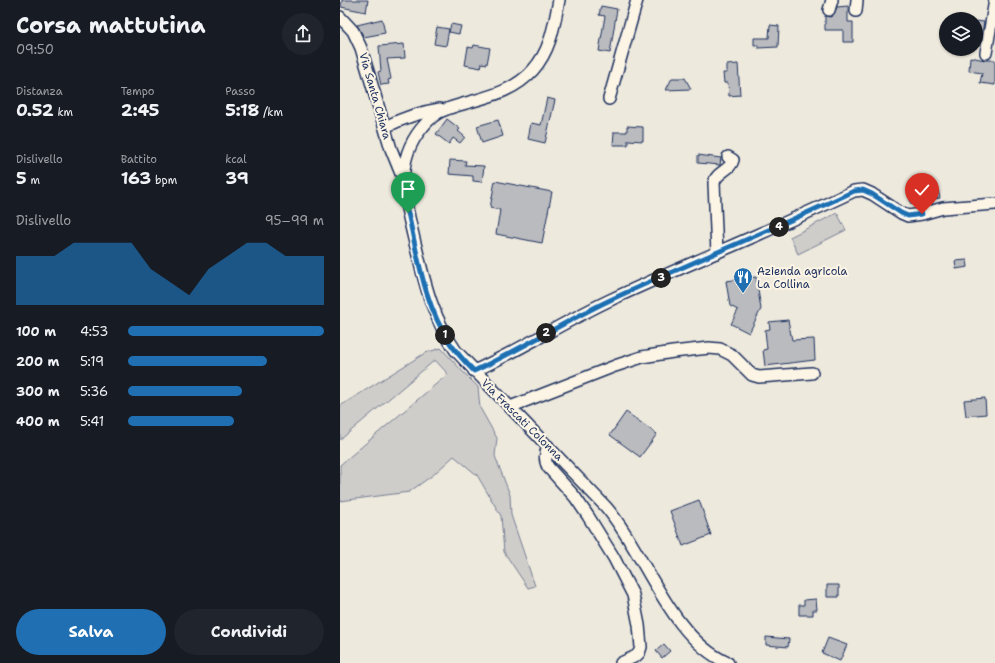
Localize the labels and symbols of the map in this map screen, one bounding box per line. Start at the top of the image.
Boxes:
street label: Via Santa Chiara [355,51,395,141]
pin [391,172,425,213]
pin [905,173,939,214]
pin: 4 [769,217,789,237]
place label: Azienda agricola La Collina [757,264,848,292]
restaurant icon: Azienda agricola La Collina [732,266,754,294]
pin: 3 [651,268,671,288]
pin: 2 [536,323,556,343]
pin: 1 [435,325,455,345]
street label: Via Frascati Colonna [478,376,566,464]

